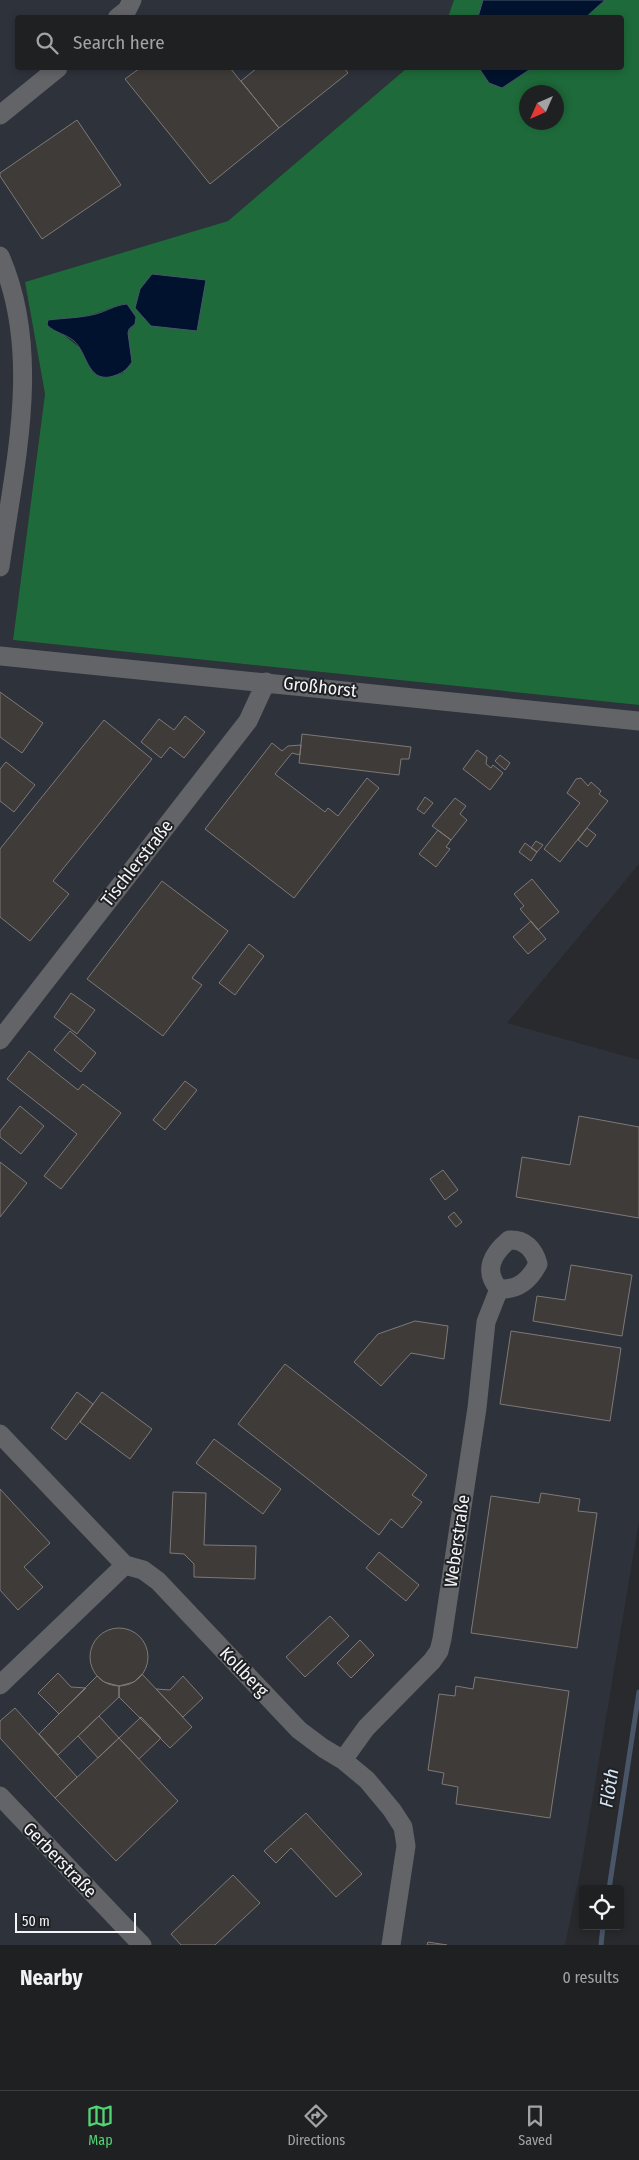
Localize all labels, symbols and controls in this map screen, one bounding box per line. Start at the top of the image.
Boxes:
search box [15,15,624,70]
icon: search [33,29,61,57]
text: Search here [73,31,165,54]
north arrow [519,85,564,130]
street label: Großhorst [282,672,358,702]
street label: Tischlerstraße [96,815,178,911]
street label: Weberstraße [440,1493,474,1589]
street label: Kollberg [215,1642,274,1702]
water label: Flöth [595,1767,623,1809]
street label: Gerberstraße [19,1818,102,1902]
map controls [579,1885,624,1930]
button: locate [579,1885,624,1930]
scale bar [15,1910,136,1933]
text: 50 m [22,1913,50,1930]
text: Nearby [20,1965,82,1991]
text: 0 results [562,1968,619,1987]
tab: Map [86,2102,114,2149]
tab: Directions [287,2102,345,2149]
tab: Saved [518,2102,553,2149]

